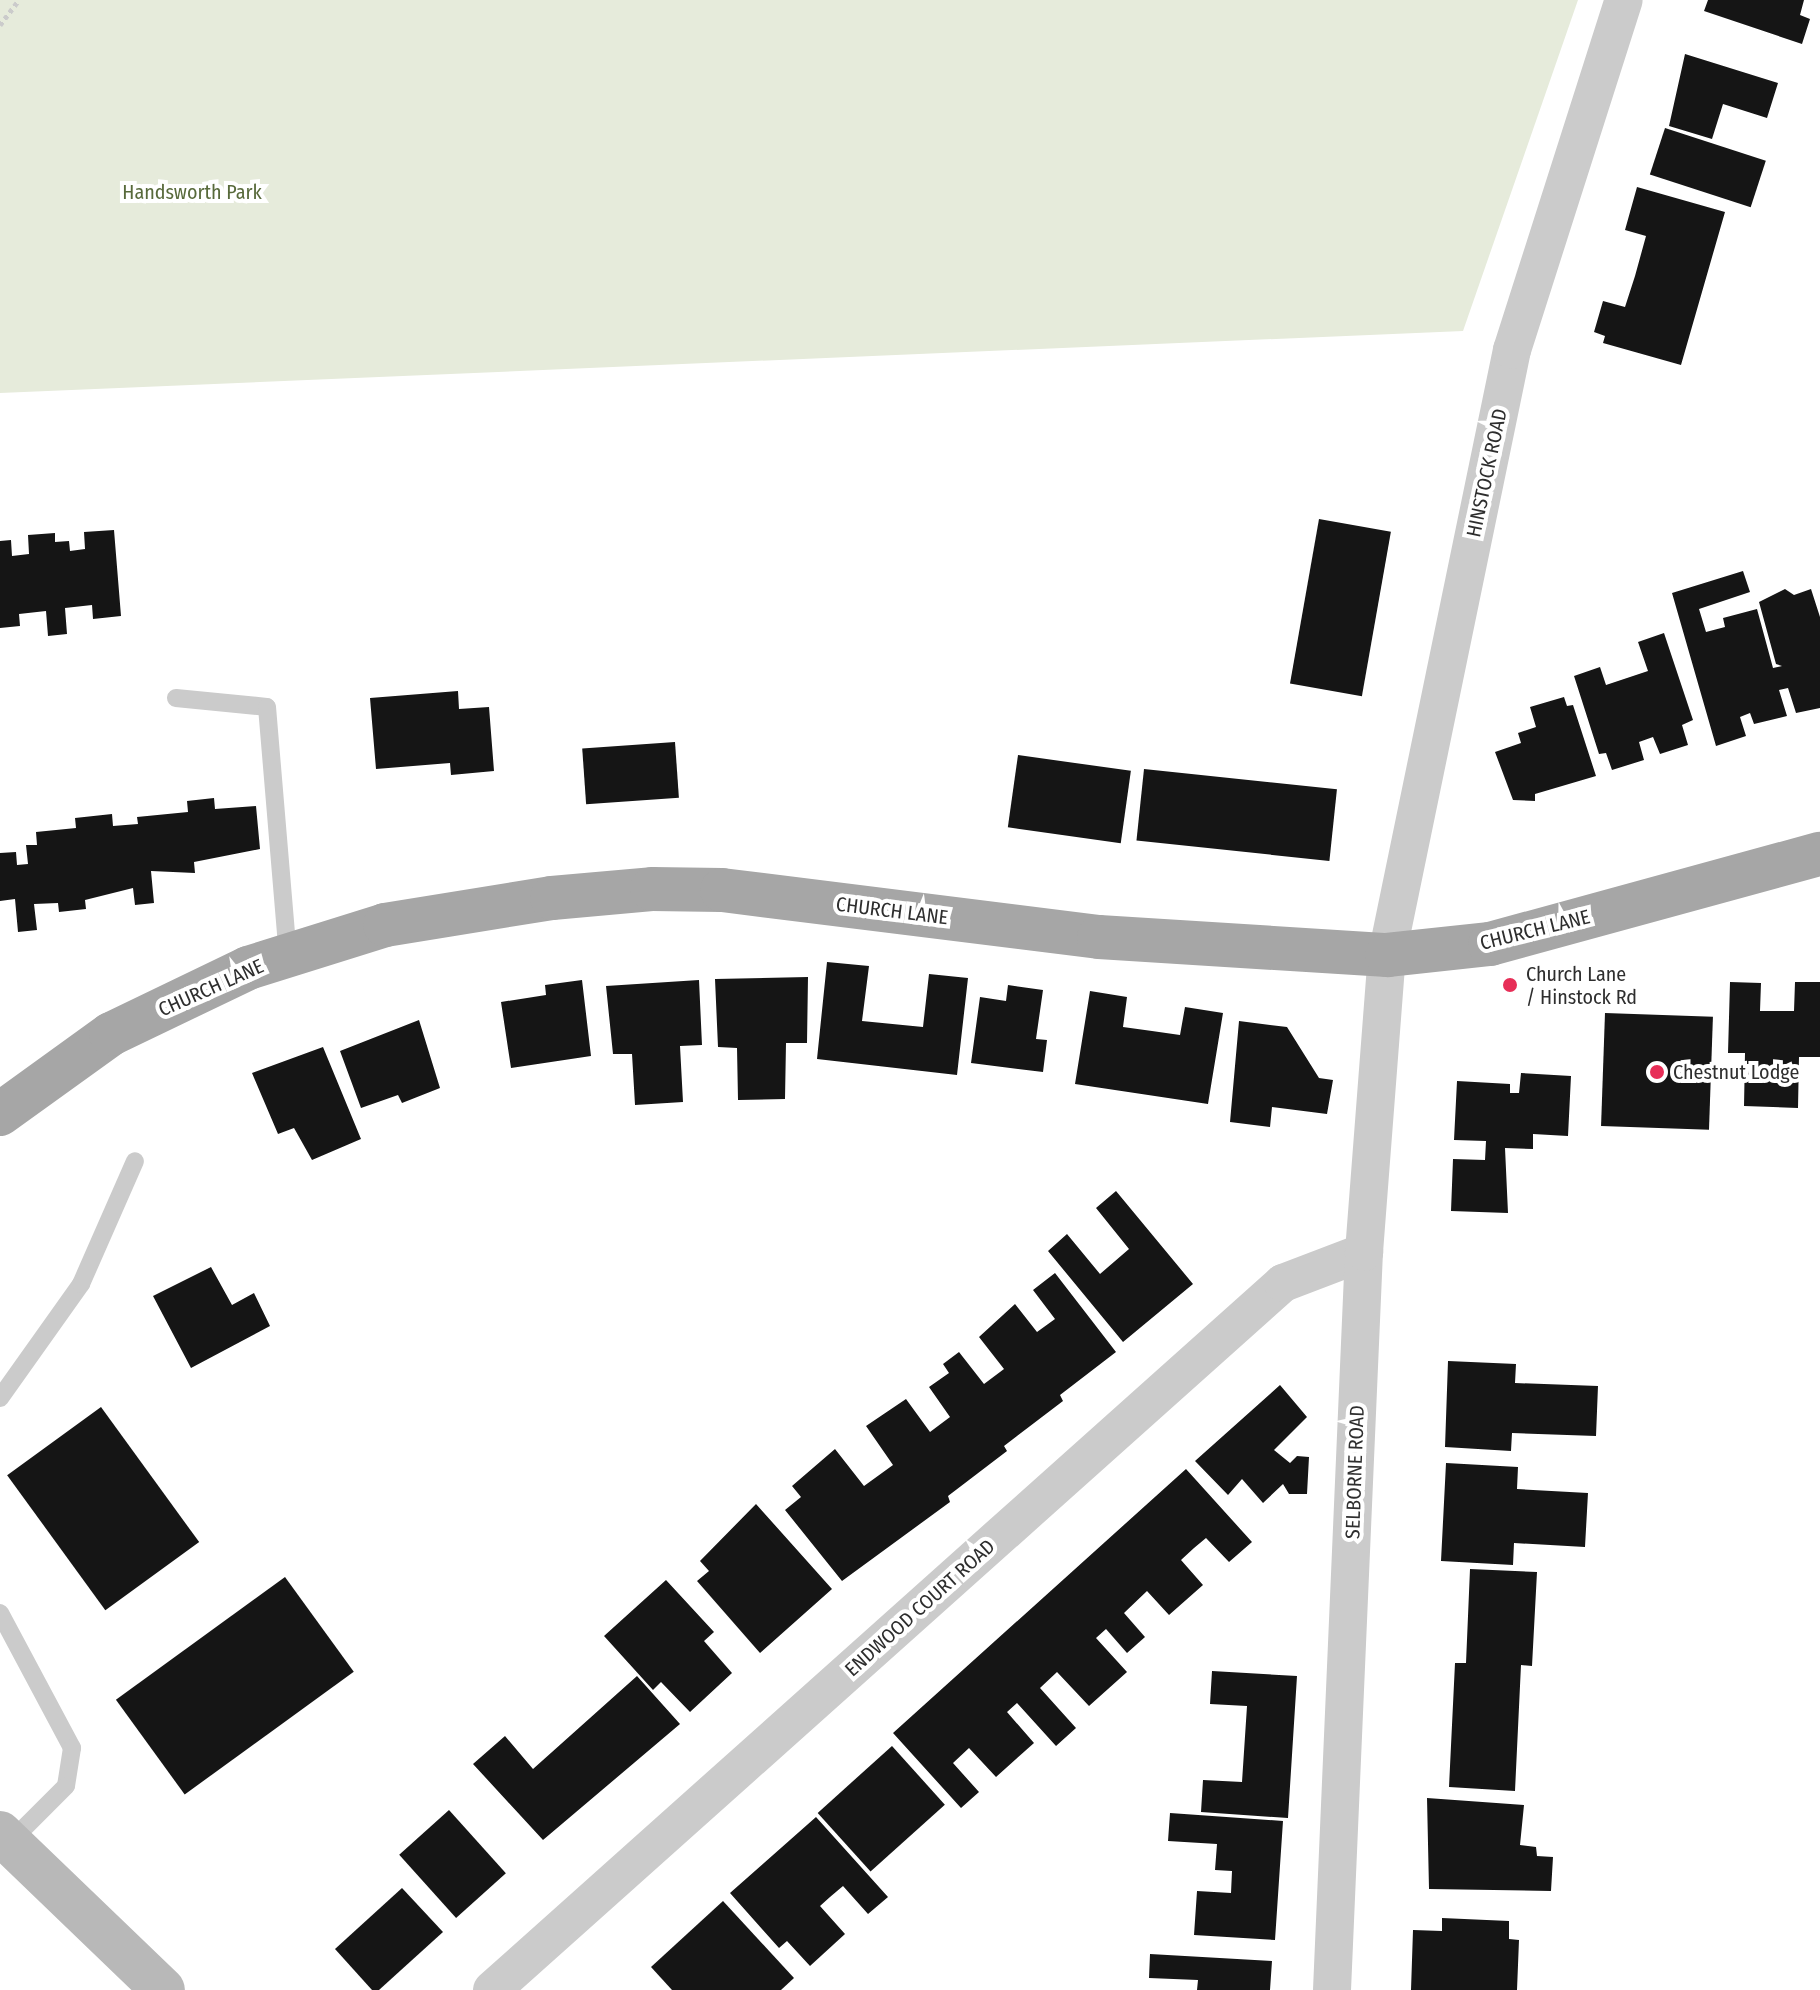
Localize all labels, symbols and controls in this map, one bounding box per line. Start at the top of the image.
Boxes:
park label: Handsworth Park [122,180,262,204]
street label: HINSTOCK ROAD [1462,407,1512,539]
street label: CHURCH LANE [835,892,949,930]
street label: CHURCH LANE [1477,905,1593,955]
street label: CHURCH LANE [155,954,267,1022]
place label: Church Lane / Hinstock Rd [1526,962,1637,1009]
marker: Church Lane / Hinstock Rd [1501,976,1519,994]
place label: Chestnut Lodge [1673,1060,1799,1084]
marker: Chestnut Lodge [1648,1063,1666,1081]
street label: SELBORNE ROAD [1341,1405,1369,1539]
street label: ENDWOOD COURT ROAD [840,1534,1000,1682]

